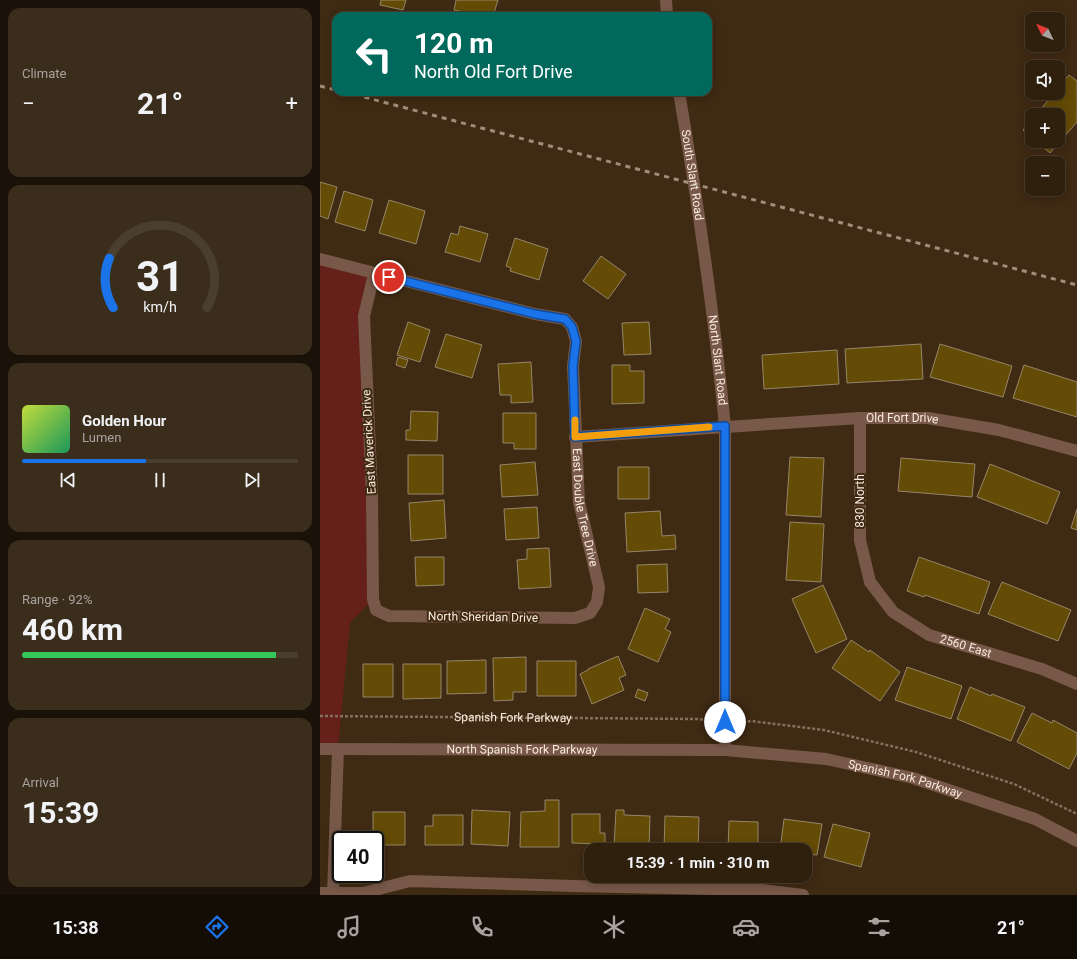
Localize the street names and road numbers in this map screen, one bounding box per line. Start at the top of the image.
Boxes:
street label: South Slant Road [678,128,706,221]
street label: North Slant Road [706,314,730,406]
street label: East Maverick Drive [359,389,379,495]
street label: Old Fort Drive [866,411,940,427]
street label: East Double Tree Drive [570,448,601,568]
street label: 830 North [853,474,867,528]
street label: North Sheridan Drive [428,609,538,625]
street label: 2560 East [938,632,993,660]
street label: Spanish Fork Parkway [454,710,572,725]
street label: North Spanish Fork Parkway [446,742,598,757]
street label: Spanish Fork Parkway [847,757,964,801]

